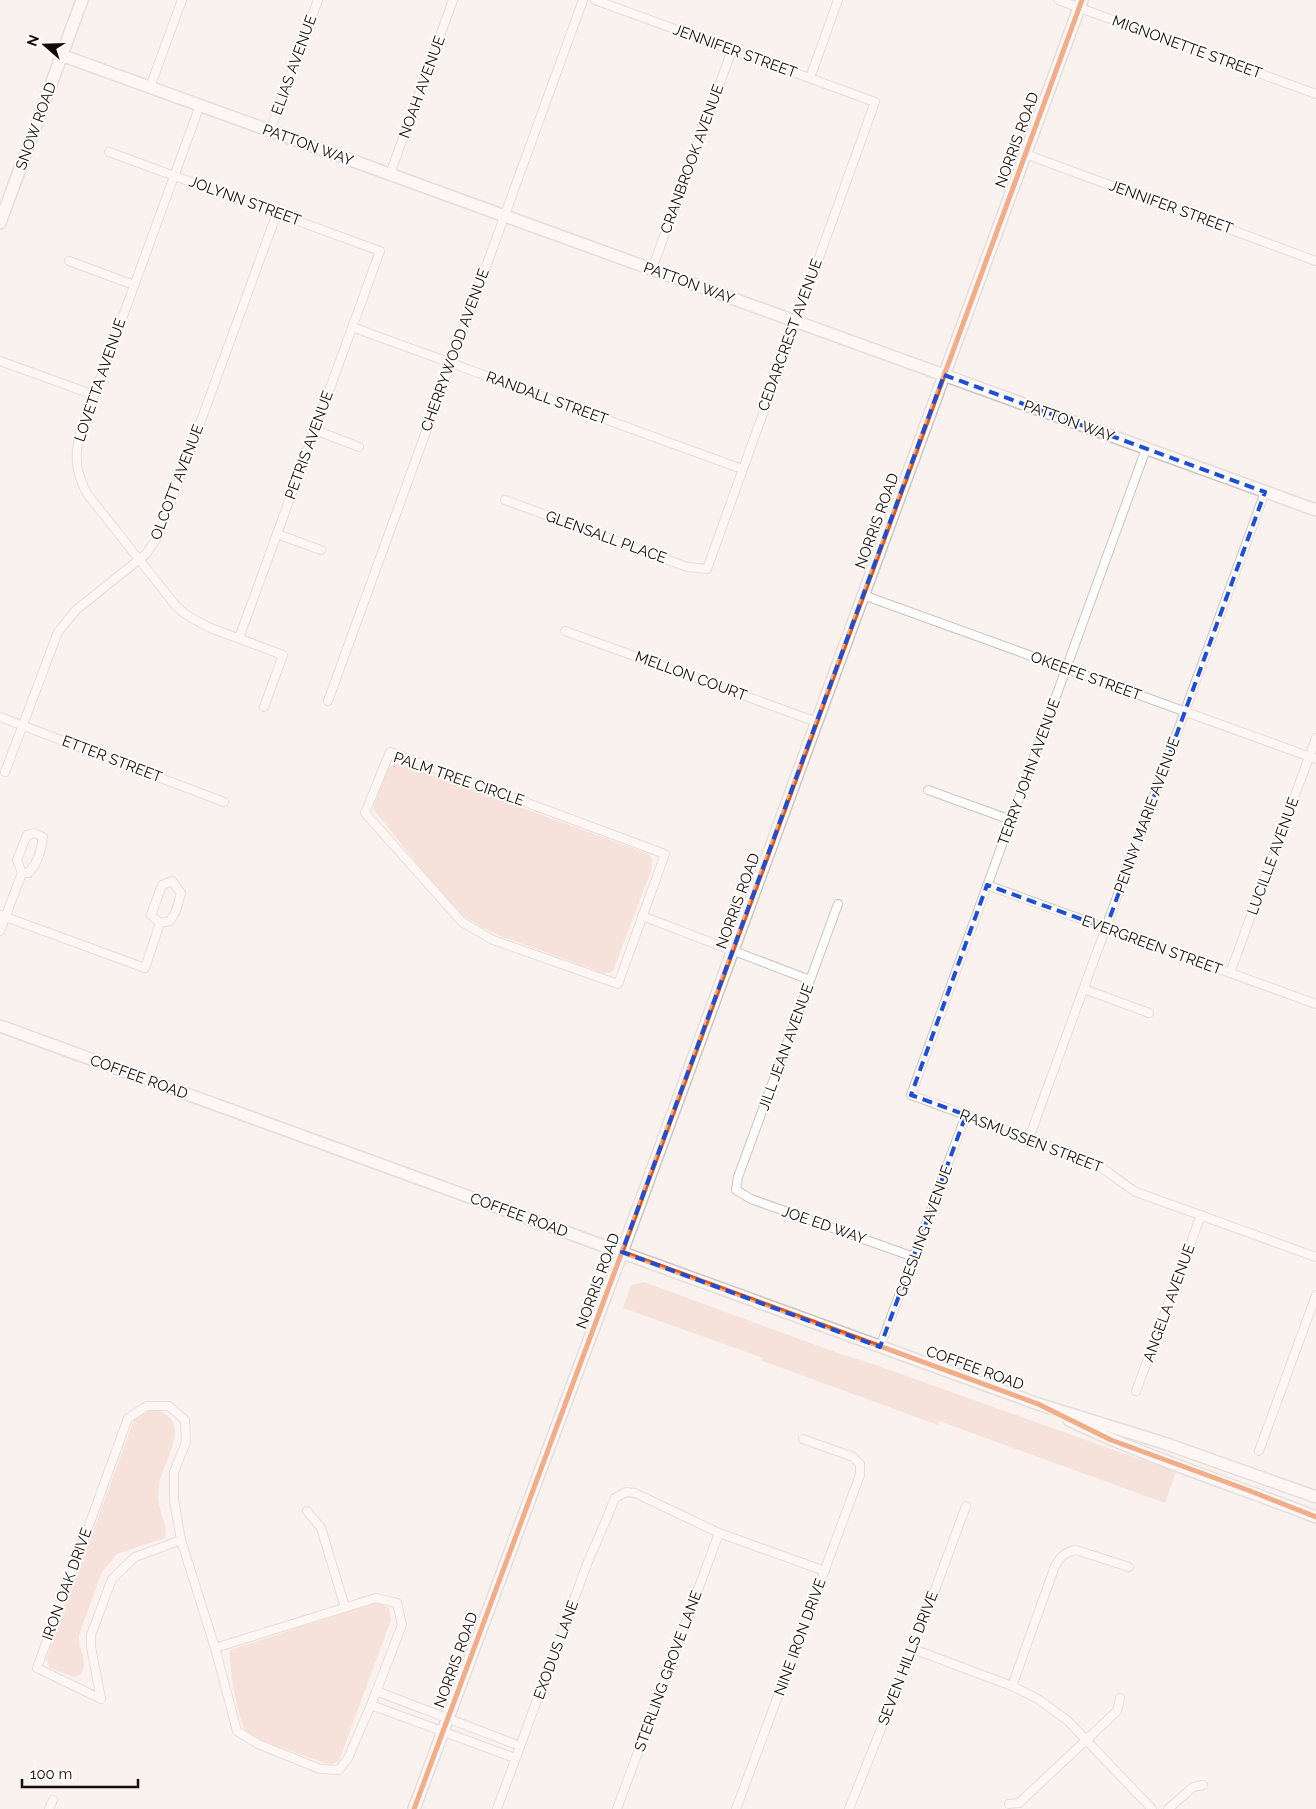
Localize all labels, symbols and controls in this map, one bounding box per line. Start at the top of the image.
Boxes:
street label: MIGNONETTE STREET [1110,12,1264,82]
street label: ELIAS AVENUE [268,13,320,117]
north arrow [20,20,70,70]
street label: JENNIFER STREET [671,20,799,82]
text: N [23,33,42,48]
street label: NOAH AVENUE [395,33,449,141]
street label: SNOW ROAD [12,79,60,172]
street label: CRANBROOK AVENUE [657,82,727,236]
street label: NORRIS ROAD [991,89,1043,190]
street label: PATTON WAY [260,120,356,170]
street label: JOLYNN STREET [187,172,303,230]
street label: JENNIFER STREET [1107,176,1235,238]
street label: CEDARCREST AVENUE [754,256,826,414]
street label: PATTON WAY [641,258,737,308]
street label: CHERRYWOOD AVENUE [417,266,493,434]
street label: LOVETTA AVENUE [70,316,130,444]
street label: RANDALL STREET [484,368,610,428]
street label: PETRIS AVENUE [281,388,337,502]
street label: PATTON WAY [1021,396,1117,446]
street label: OLCOTT AVENUE [147,422,207,542]
street label: NORRIS ROAD [851,470,903,571]
street label: GLENSALL PLACE [543,507,669,567]
street label: MELLON COURT [633,647,749,705]
street label: OKEEFE STREET [1028,648,1144,704]
street label: TERRY JOHN AVENUE [994,696,1064,848]
street label: ETTER STREET [59,732,165,786]
street label: PENNY MARIE AVENUE [1110,735,1184,895]
street label: PALM TREE CIRCLE [391,748,527,810]
street label: LUCILLE AVENUE [1243,795,1303,917]
street label: NORRIS ROAD [712,850,764,951]
street label: EVERGREEN STREET [1079,911,1225,979]
street label: JILL JEAN AVENUE [755,981,817,1113]
street label: COFFEE ROAD [88,1051,191,1103]
street label: RASMUSSEN STREET [957,1105,1105,1177]
street label: GOESLING AVENUE [892,1163,956,1299]
street label: COFFEE ROAD [468,1189,571,1241]
street label: JOE ED WAY [779,1202,869,1248]
street label: NORRIS ROAD [572,1230,624,1331]
street label: ANGELA AVENUE [1139,1242,1199,1364]
street label: COFFEE ROAD [924,1342,1027,1394]
street label: IRON OAK DRIVE [38,1525,96,1643]
street label: NINE IRON DRIVE [770,1576,830,1698]
street label: STERLING GROVE LANE [630,1588,706,1754]
street label: SEVEN HILLS DRIVE [874,1589,942,1727]
street label: EXODUS LANE [530,1598,582,1702]
street label: NORRIS ROAD [430,1609,482,1710]
scale bar [22,1756,139,1788]
text: 100 m [30,1765,72,1783]

